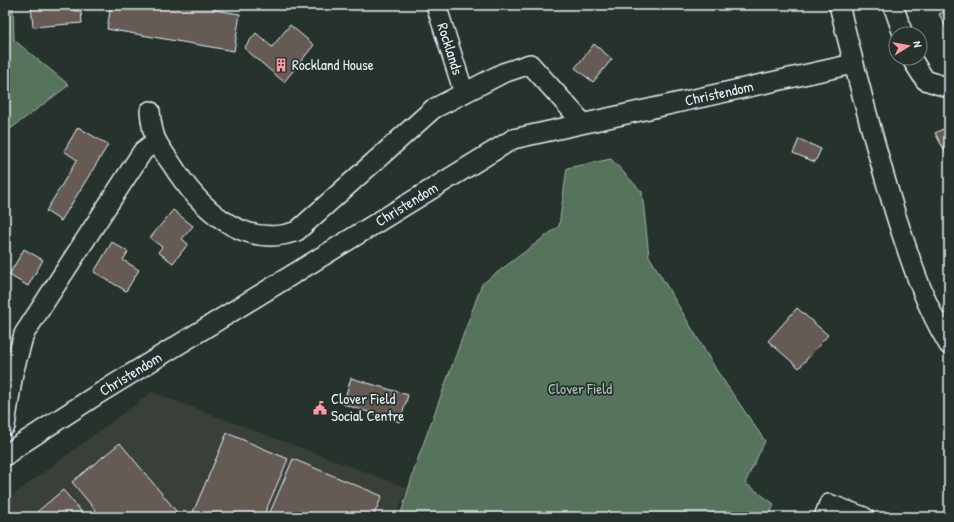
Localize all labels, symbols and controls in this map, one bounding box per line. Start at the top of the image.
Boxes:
street label: Rocklands [432,20,469,77]
north arrow [888,26,928,66]
text: N [910,40,925,48]
place label: Rockland House [292,54,374,75]
building icon: Rockland House [273,57,289,73]
street label: Christendom [683,75,755,111]
street label: Christendom [371,177,441,231]
street label: Christendom [95,347,165,401]
park label: Clover Field [548,378,612,399]
place label: Clover Field Social Centre [331,388,404,426]
public building icon: Clover Field Social Centre [312,400,328,416]

